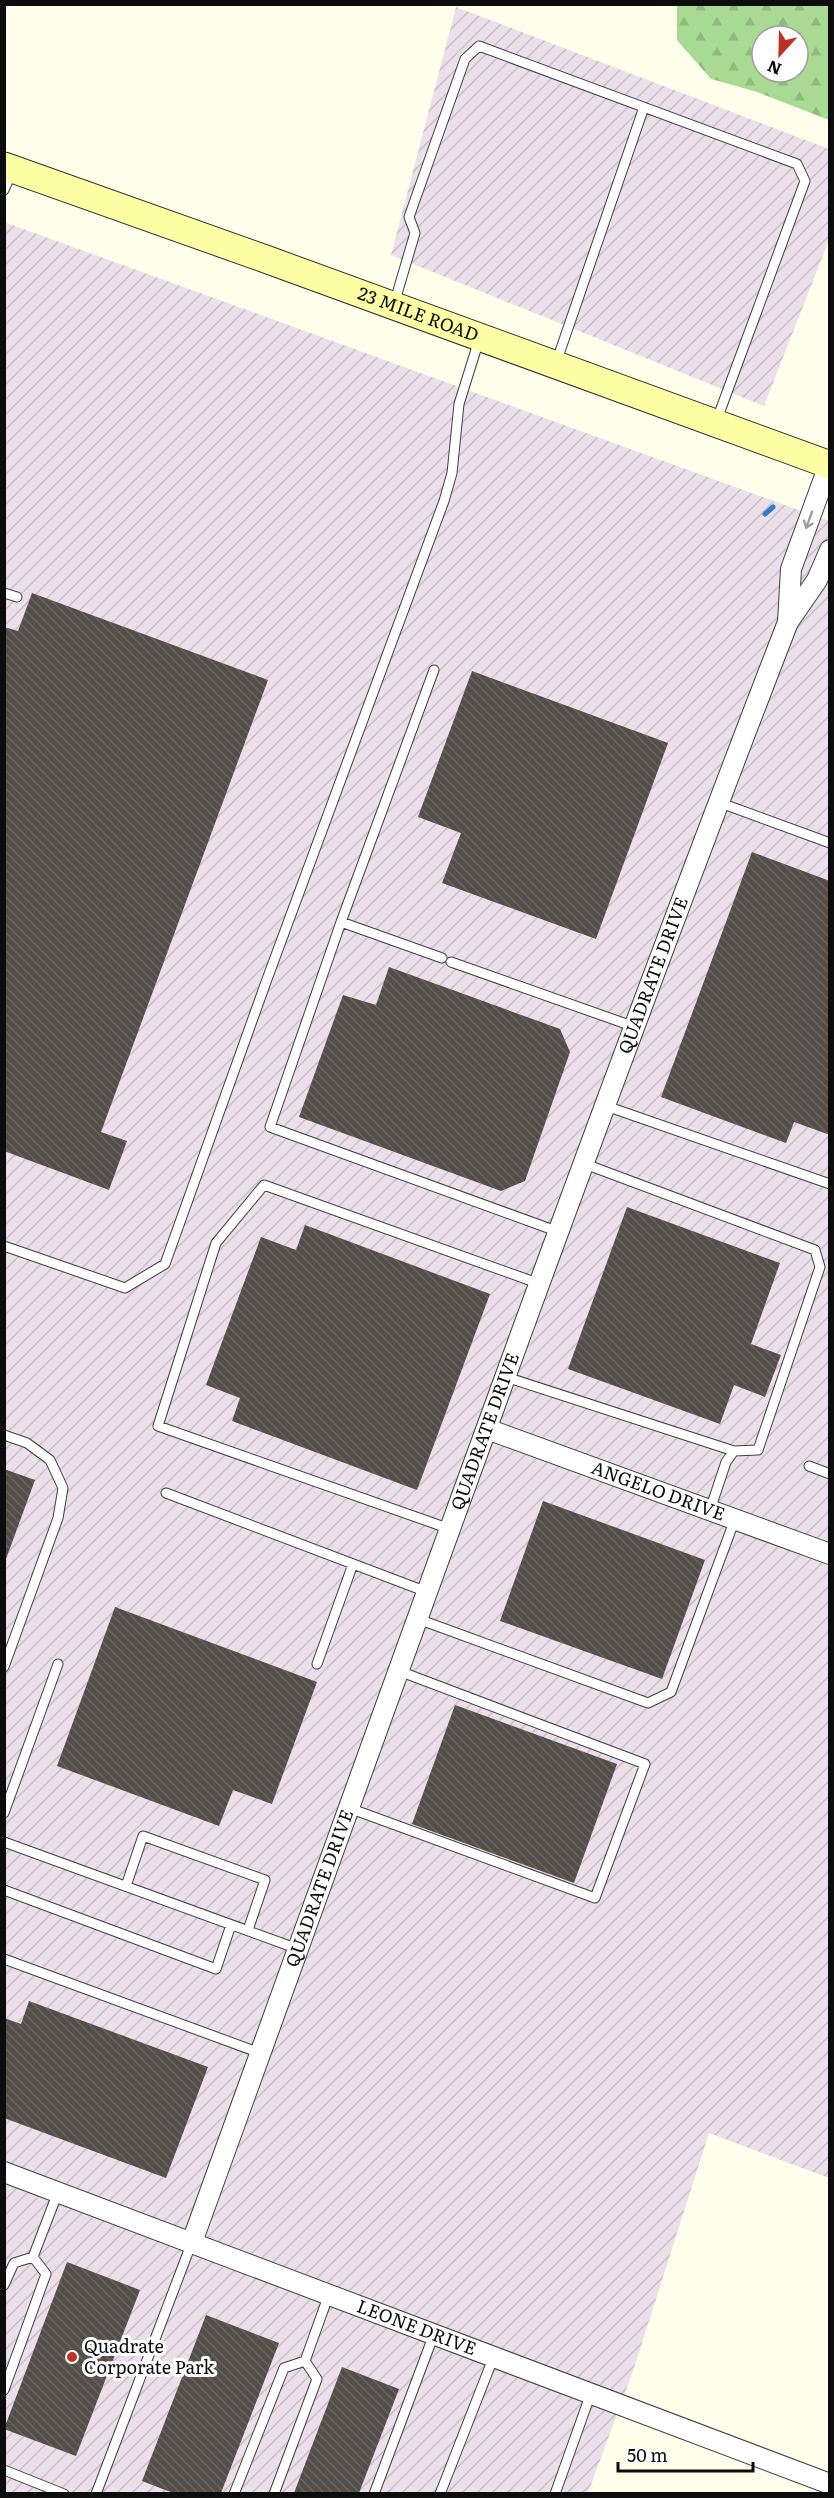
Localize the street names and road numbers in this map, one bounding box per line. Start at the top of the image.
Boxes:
street label: 23 MILE ROAD [354,279,483,348]
street label: QUADRATE DRIVE [610,893,694,1057]
street label: QUADRATE DRIVE [443,1348,525,1513]
street label: ANGELO DRIVE [588,1453,729,1527]
street label: QUADRATE DRIVE [278,1805,359,1971]
street label: LEONE DRIVE [353,2292,481,2361]

